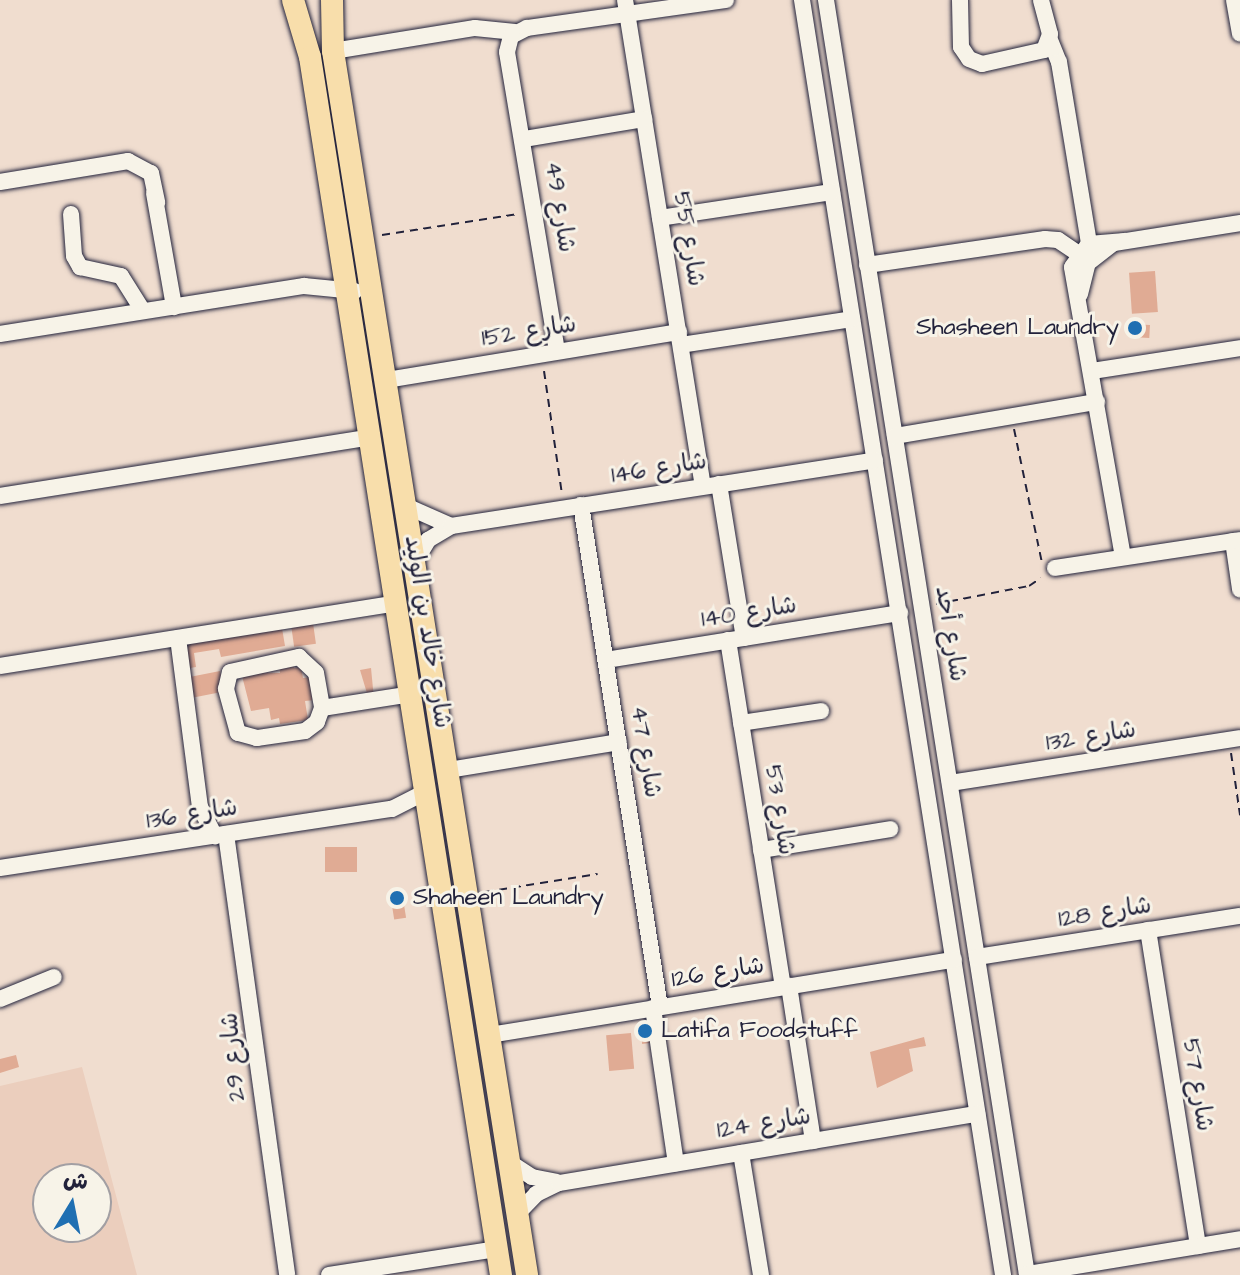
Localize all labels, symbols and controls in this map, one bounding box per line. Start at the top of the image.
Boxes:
street label: شارع 49 [538,160,580,254]
street label: شارع 55 [666,190,710,288]
street label: شارع 152 [480,310,578,354]
place label: Shasheen Laundry [916,314,1119,342]
marker: Shasheen Laundry [1126,319,1144,337]
street label: شارع 146 [609,447,709,491]
street label: شارع خالد بن الوليد [398,533,456,731]
street label: شارع أحد [928,584,972,684]
street label: شارع 140 [699,591,799,635]
street label: شارع 47 [624,704,666,800]
street label: شارع 132 [1044,716,1138,758]
street label: شارع 53 [758,763,800,857]
street label: شارع 136 [144,794,240,836]
place label: Shaheen Laundry [413,884,604,912]
marker: Shaheen Laundry [388,889,406,907]
street label: شارع 128 [1056,891,1154,935]
street label: شارع 126 [670,951,766,995]
street label: شارع 29 [216,1011,252,1103]
place label: Latifa Foodstuff [661,1017,858,1045]
marker: Latifa Foodstuff [636,1022,654,1040]
street label: شارع 57 [1175,1037,1219,1133]
street label: شارع 124 [715,1102,813,1146]
north arrow [32,1163,112,1243]
text: ش [61,1163,91,1198]

